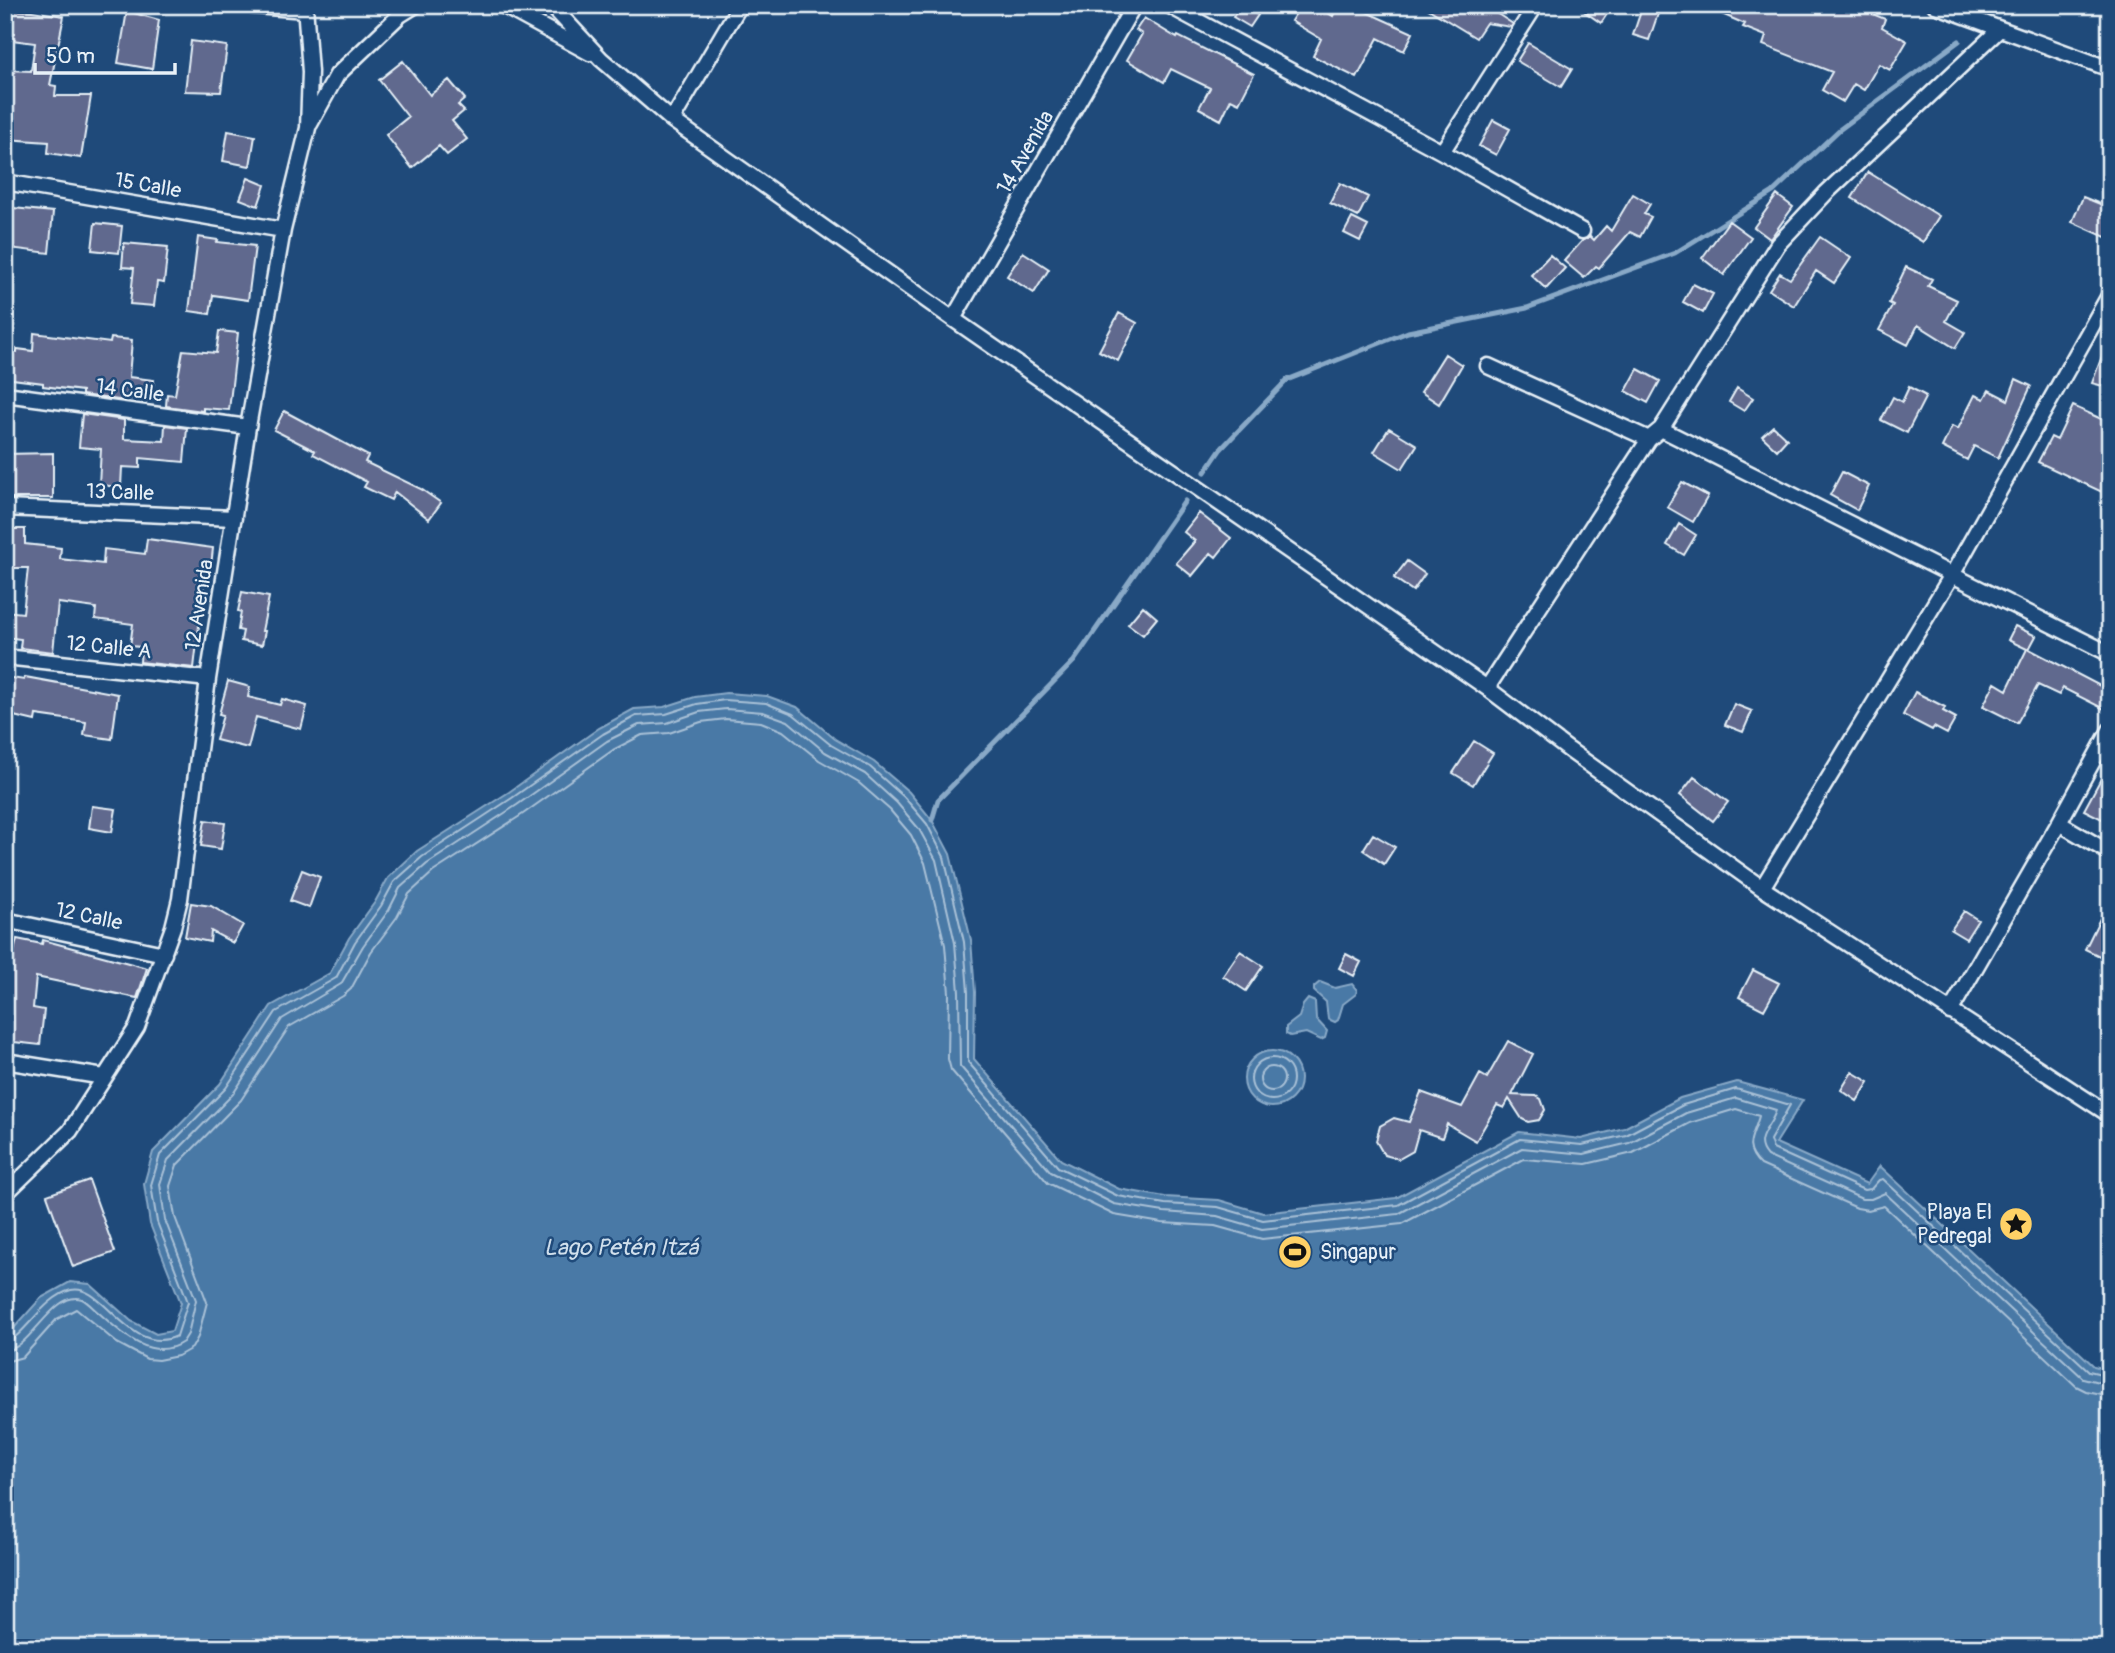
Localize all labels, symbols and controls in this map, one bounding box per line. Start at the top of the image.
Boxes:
scale bar [35,32,175,76]
text: 50 m [46,43,95,70]
street label: 14 Avenida [991,105,1060,199]
street label: 15 Calle [112,166,184,205]
street label: 14 Calle [94,372,166,409]
street label: 13 Calle [86,478,155,507]
street label: 12 Avenida [179,558,220,653]
street label: 12 Calle A [65,630,153,665]
street label: 12 Calle [53,896,125,937]
place label: Playa El Pedregal [1917,1199,1992,1250]
place icon: Playa El Pedregal [1997,1205,2035,1243]
water label: Lago Petén Itzá [544,1233,700,1262]
sports icon: Singapur [1276,1233,1314,1271]
place label: Singapur [1320,1239,1396,1266]

